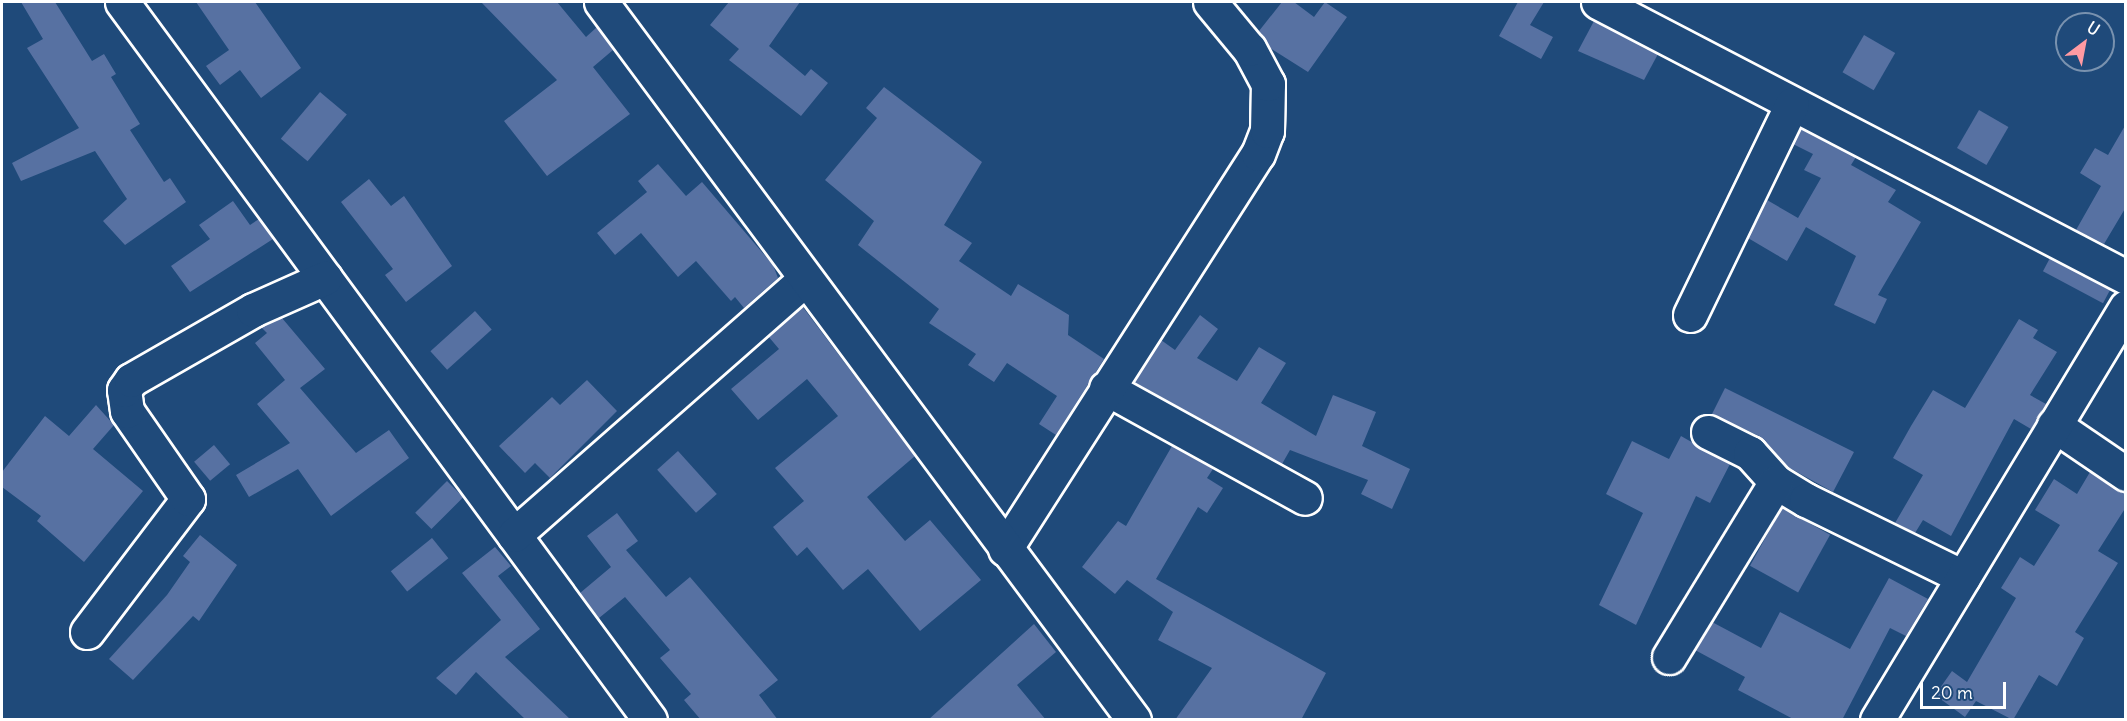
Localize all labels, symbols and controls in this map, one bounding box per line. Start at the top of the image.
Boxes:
north arrow [2055,12,2115,72]
text: U [2084,17,2103,40]
scale bar [1923,670,2008,708]
text: 20 m [1931,681,1973,704]

